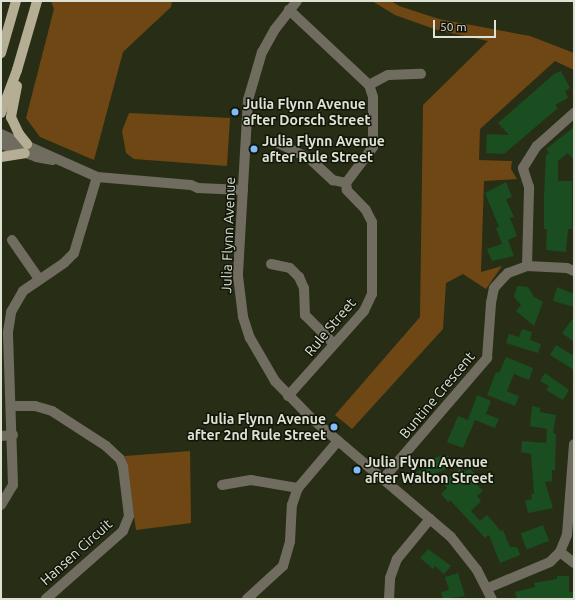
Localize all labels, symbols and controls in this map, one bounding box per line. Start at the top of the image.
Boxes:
scale bar [435,12,498,38]
text: 50 m [440,20,467,33]
place label: Julia Flynn Avenue after Dorsch Street [243,96,370,128]
marker: Julia Flynn Avenue after Dorsch Street [230,107,240,117]
place label: Julia Flynn Avenue after Rule Street [262,133,385,166]
marker: Julia Flynn Avenue after Rule Street [249,144,259,154]
street label: Julia Flynn Avenue [218,177,238,293]
street label: Rule Street [301,295,359,359]
street label: Buntine Crescent [396,348,478,442]
place label: Julia Flynn Avenue after 2nd Rule Street [187,411,326,444]
marker: Julia Flynn Avenue after 2nd Rule Street [329,422,339,432]
place label: Julia Flynn Avenue after Walton Street [365,454,494,486]
marker: Julia Flynn Avenue after Walton Street [352,465,362,475]
street label: Hansen Circuit [37,515,115,589]

